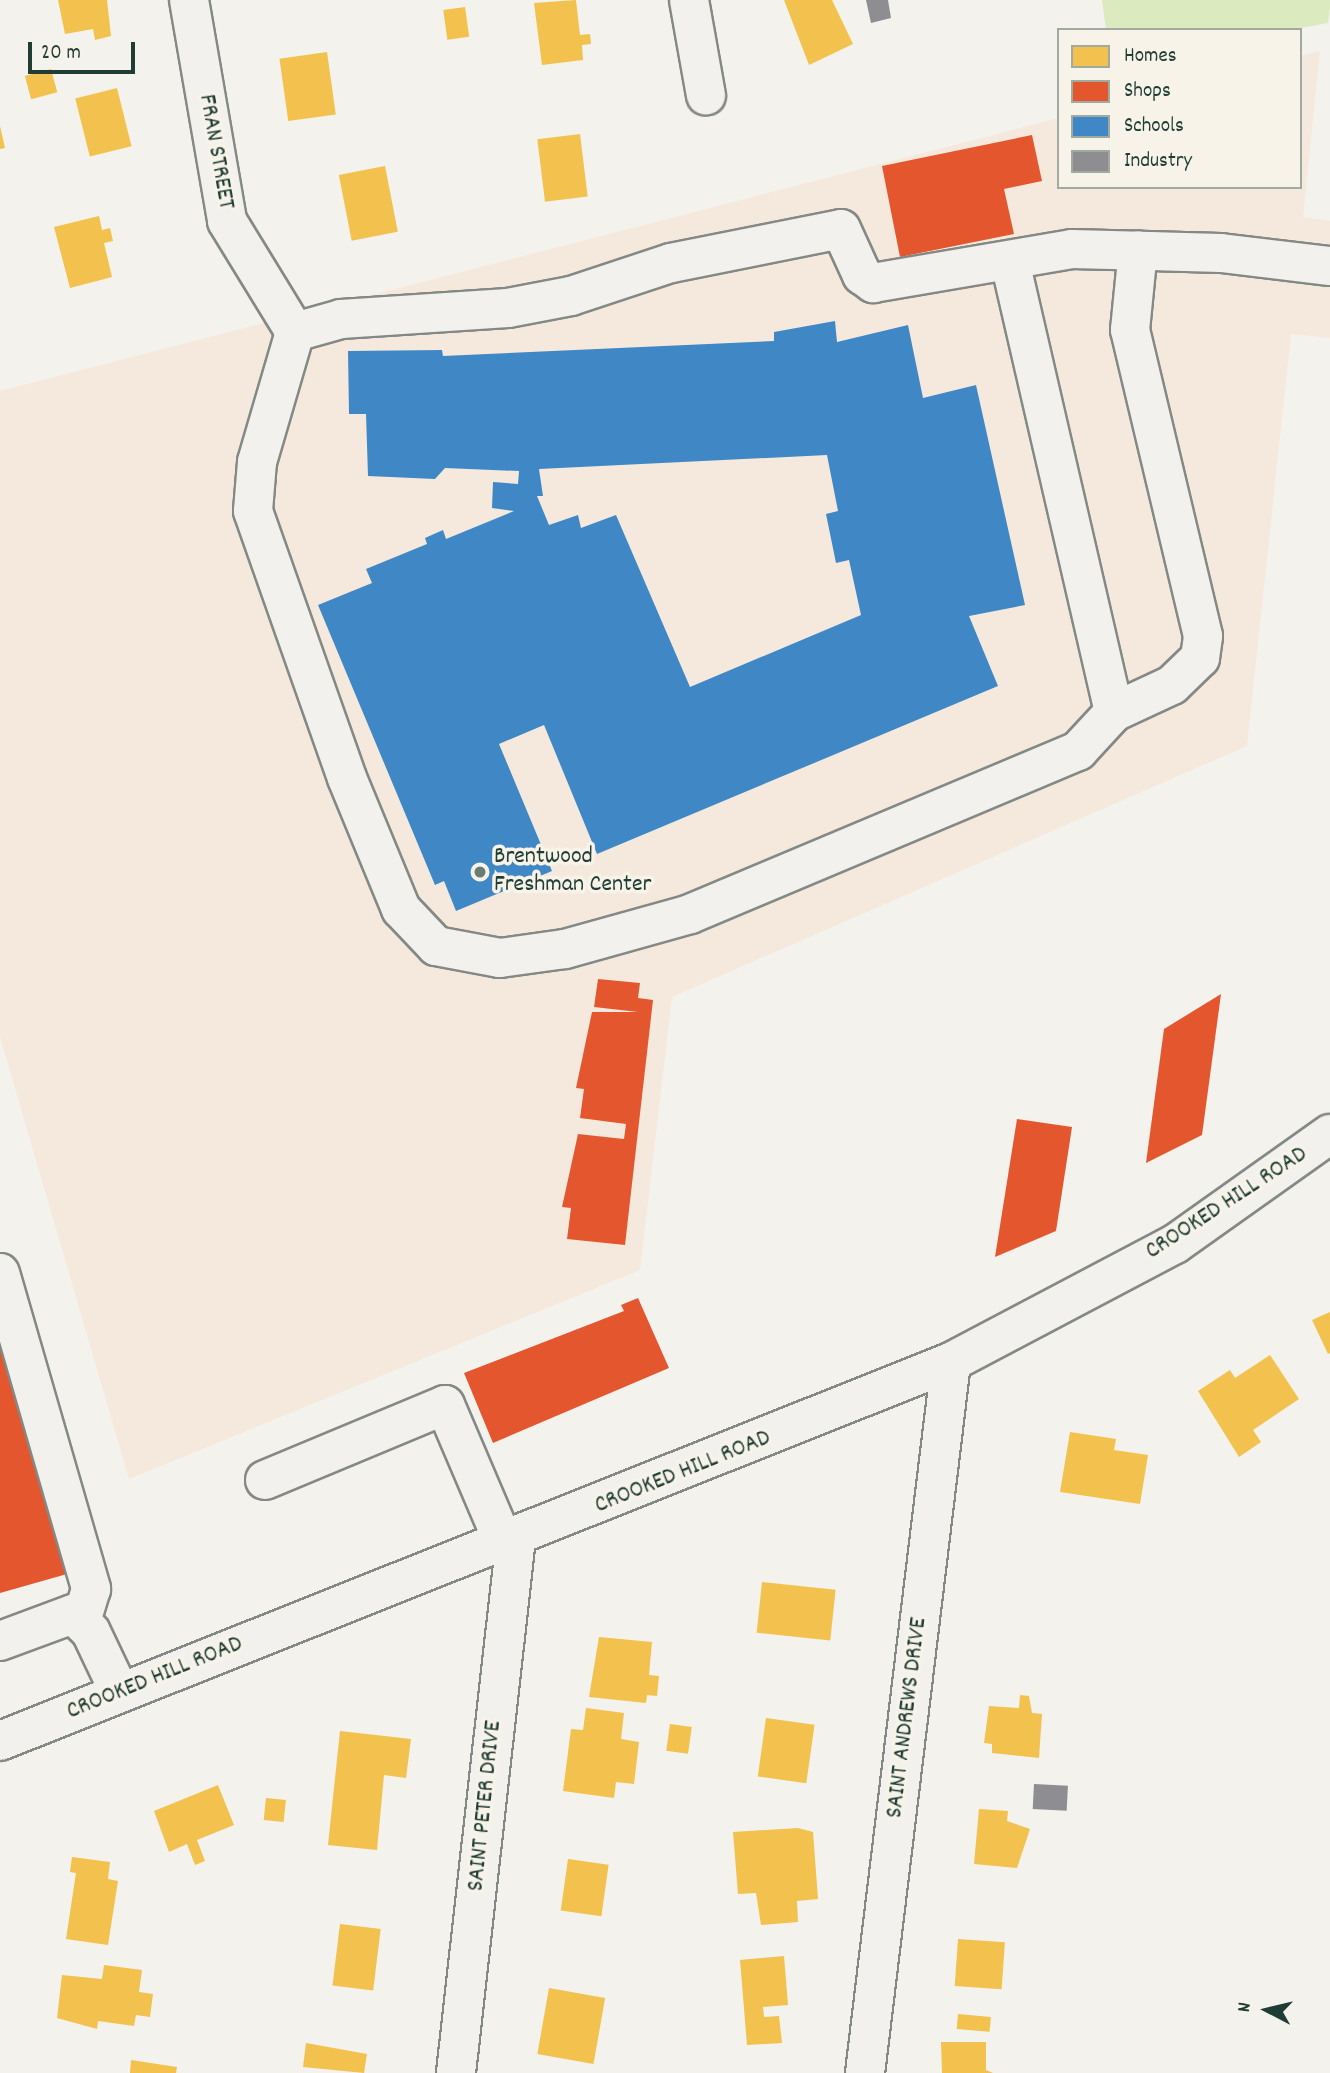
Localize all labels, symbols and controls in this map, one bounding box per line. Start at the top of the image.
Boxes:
scale bar [32,28,138,72]
legend [1057,28,1302,189]
text: 20 m [41,39,81,69]
text: Homes [1124,42,1177,72]
text: Shops [1124,77,1171,107]
street label: FRAN STREET [191,92,239,212]
text: Schools [1124,112,1184,142]
text: Industry [1124,147,1192,177]
place label: Brentwood Freshman Center [494,844,651,900]
marker: Brentwood Freshman Center [472,864,488,880]
street label: CROOKED HILL ROAD [1141,1141,1313,1267]
street label: CROOKED HILL ROAD [591,1425,775,1521]
street label: SAINT ANDREWS DRIVE [881,1616,935,1820]
street label: CROOKED HILL ROAD [63,1631,247,1727]
street label: SAINT PETER DRIVE [463,1719,509,1893]
north arrow [1232,1975,1302,2045]
text: N [1232,2001,1260,2014]

